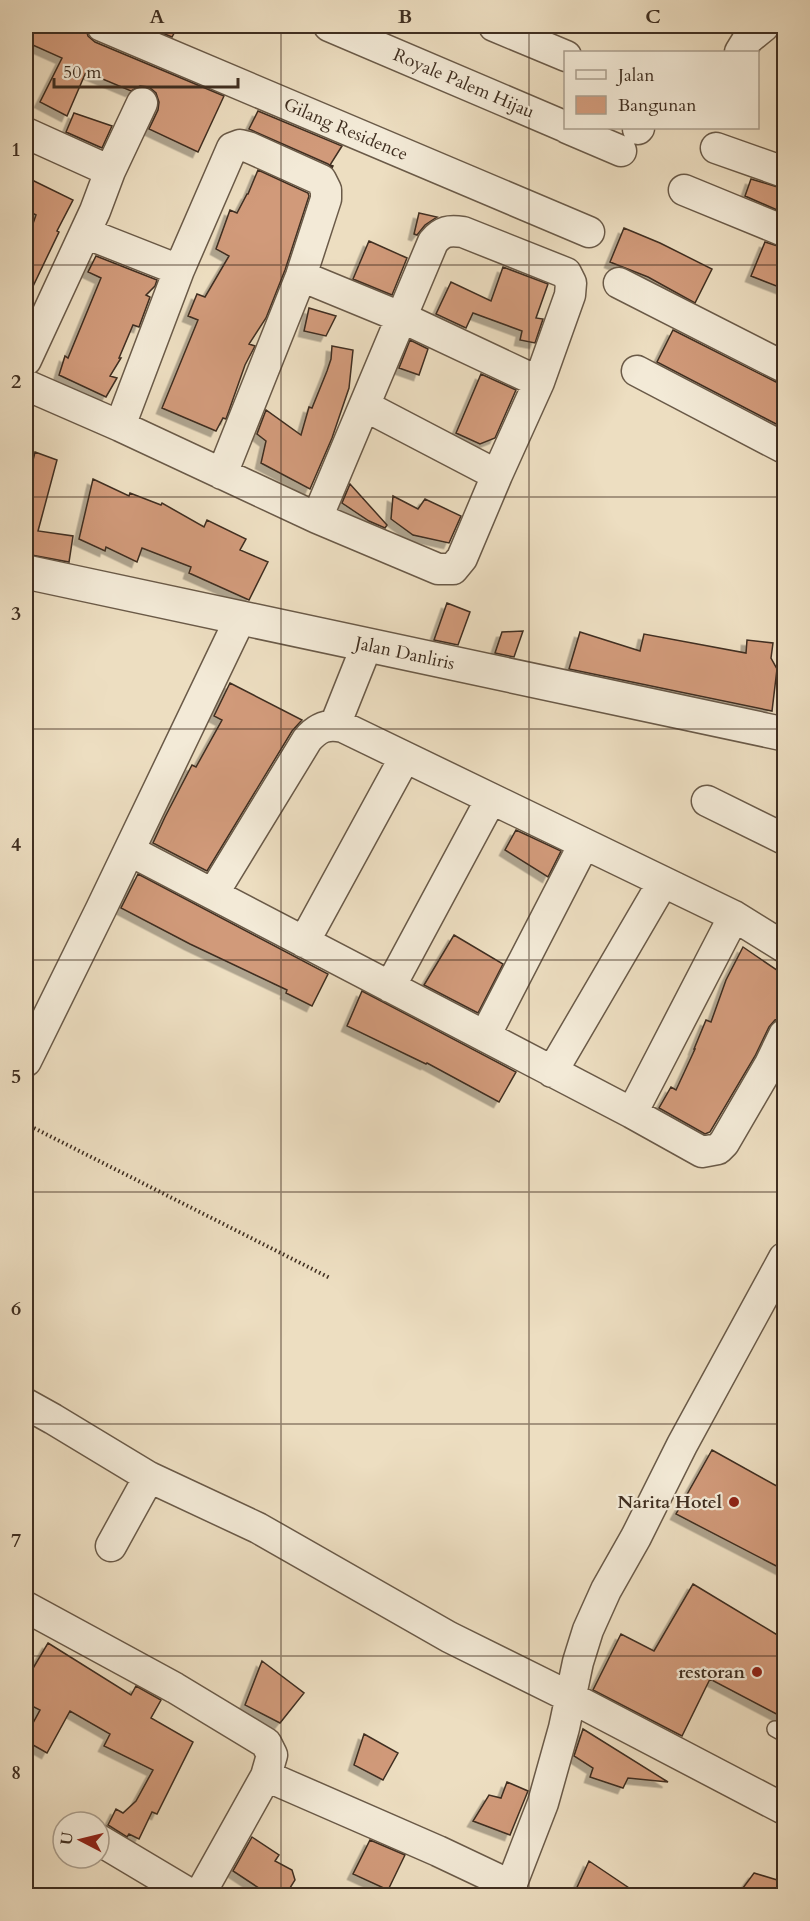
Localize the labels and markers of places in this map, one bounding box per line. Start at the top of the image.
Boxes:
place label: Narita Hotel [617,1490,722,1515]
marker: Narita Hotel [727,1495,741,1509]
place label: restoran [678,1660,745,1685]
marker: restoran [750,1665,764,1679]

